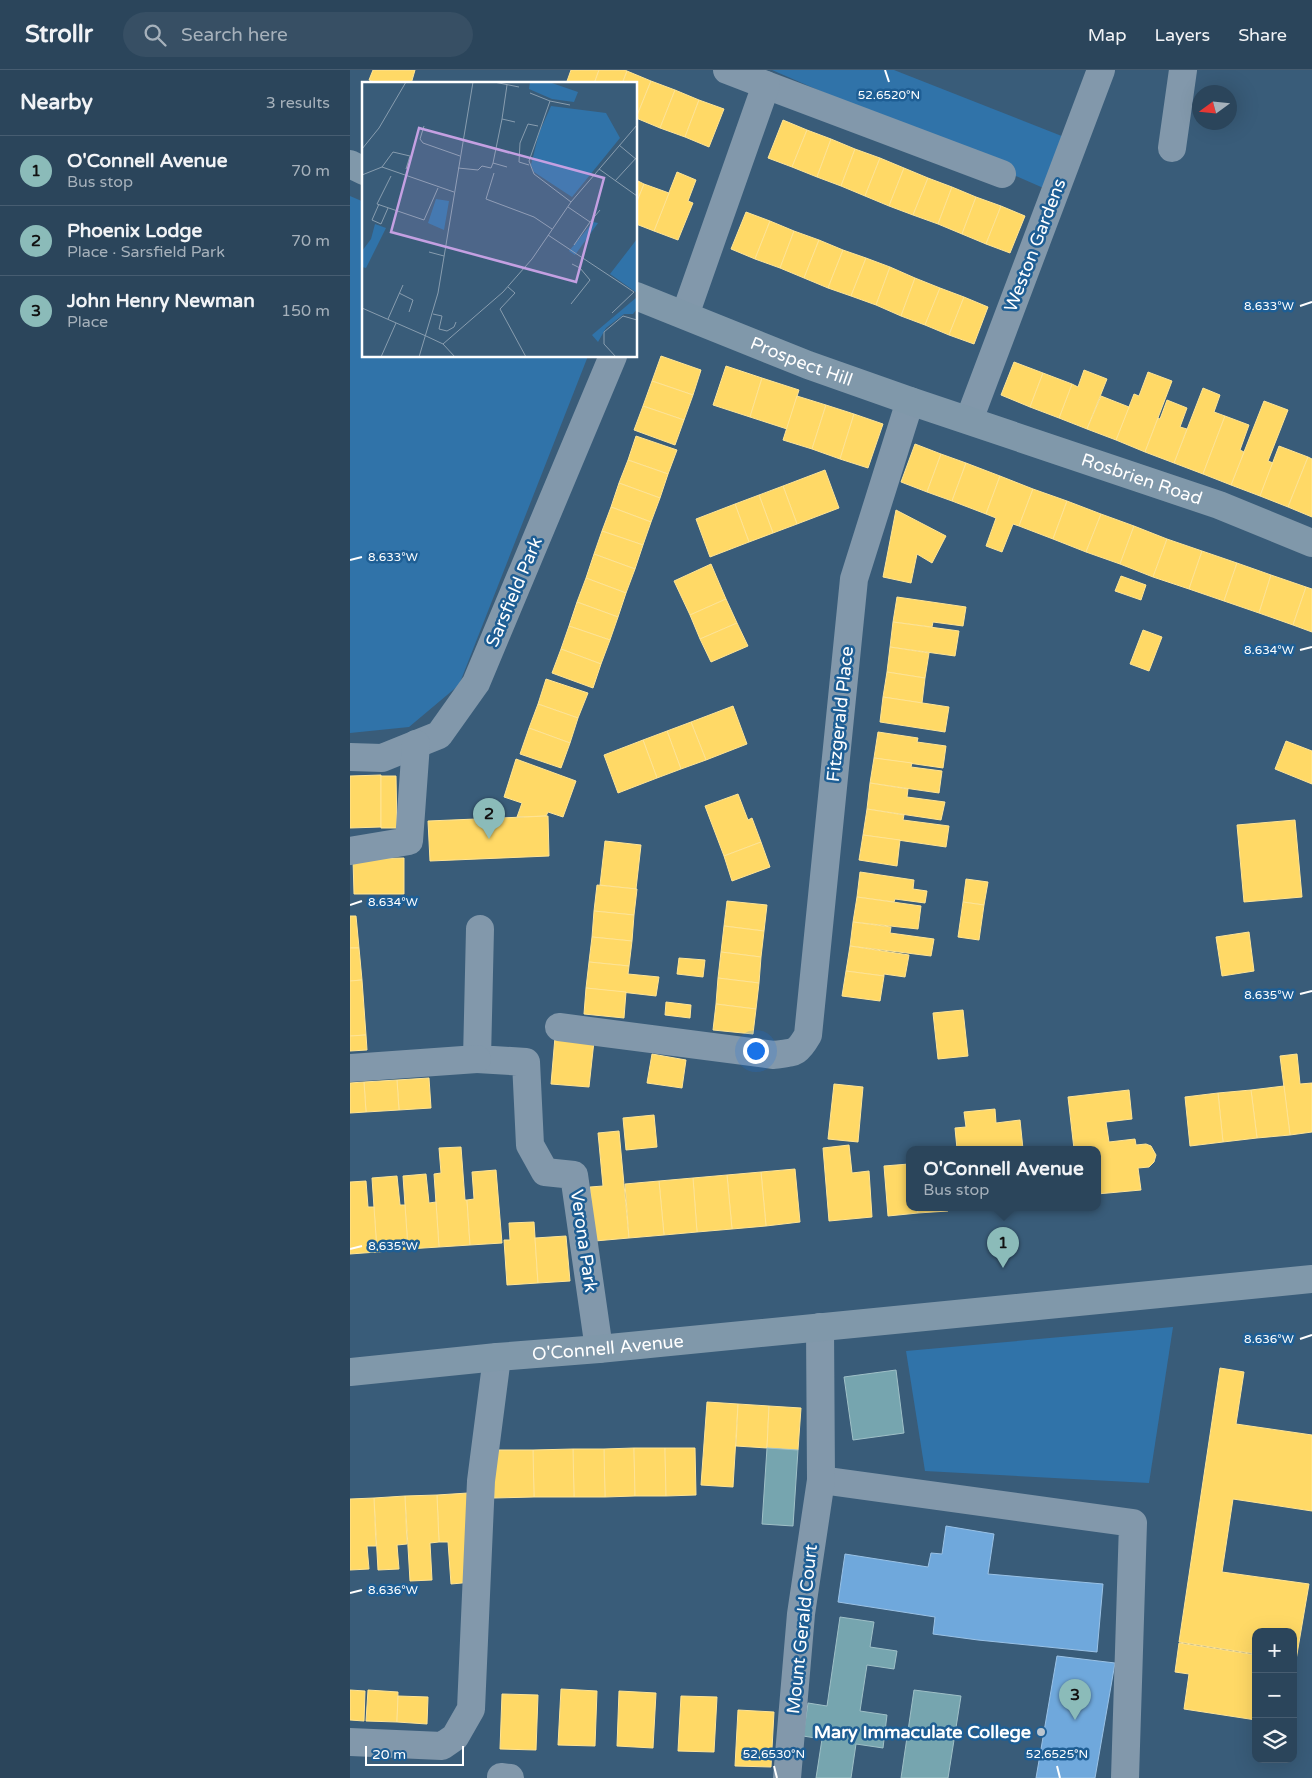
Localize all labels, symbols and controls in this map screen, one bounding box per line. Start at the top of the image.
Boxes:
search box [123,12,473,57]
text: Strollr [25,20,93,49]
icon: search [141,21,169,49]
text: Search here [181,24,288,46]
text: Map [1088,24,1127,46]
text: Layers [1155,24,1210,46]
text: Share [1238,24,1287,46]
inset map [362,82,638,358]
north arrow [1192,85,1237,130]
text: 52.6520°N [858,88,920,102]
text: Nearby [20,90,93,115]
text: 3 results [266,93,330,113]
text: O'Connell Avenue [67,150,227,172]
text: 1 [31,161,41,181]
text: 70 m [291,161,330,181]
text: Bus stop [67,172,133,192]
street label: Weston Gardens [999,175,1071,315]
text: Phoenix Lodge [67,220,202,242]
text: 2 [31,231,41,251]
text: 70 m [291,231,330,251]
text: Place · Sarsfield Park [67,242,225,262]
text: John Henry Newman [67,290,255,312]
text: 8.633°W [1244,299,1294,313]
text: 3 [31,301,41,321]
text: 150 m [281,301,330,321]
text: Place [67,312,108,332]
street label: Prospect Hill [747,332,856,391]
street label: Rosbrien Road [1078,448,1205,510]
street label: Sarsfield Park [481,534,547,650]
text: 8.633°W [368,550,418,564]
text: 8.634°W [1244,643,1294,657]
street label: Fitzgerald Place [822,645,858,783]
pin: 2 [473,798,505,839]
text: 8.634°W [368,895,418,909]
text: 8.635°W [1244,988,1294,1002]
your location [743,1038,769,1064]
popup [906,1146,1101,1211]
text: O'Connell Avenue [923,1158,1084,1180]
text: Bus stop [923,1180,989,1200]
street label: Verona Park [566,1188,602,1294]
pin: 1 [987,1227,1019,1268]
text: 8.635°W [368,1239,418,1253]
street label: O'Connell Avenue [531,1330,685,1365]
text: 8.636°W [1244,1332,1294,1346]
street label: Mount Gerald Court [782,1543,822,1715]
text: 8.636°W [368,1583,418,1597]
map controls [1252,1628,1297,1763]
button: + [1252,1628,1297,1673]
button: − [1252,1673,1297,1718]
pin: 3 [1059,1679,1091,1720]
button: layers [1252,1718,1297,1763]
place label: Mary Immaculate College [814,1721,1031,1743]
marker: Mary Immaculate College [1035,1726,1047,1738]
scale bar [365,1743,464,1766]
text: 20 m [372,1746,406,1763]
text: 52.6530°N [743,1747,805,1761]
text: 52.6525°N [1026,1747,1088,1761]

